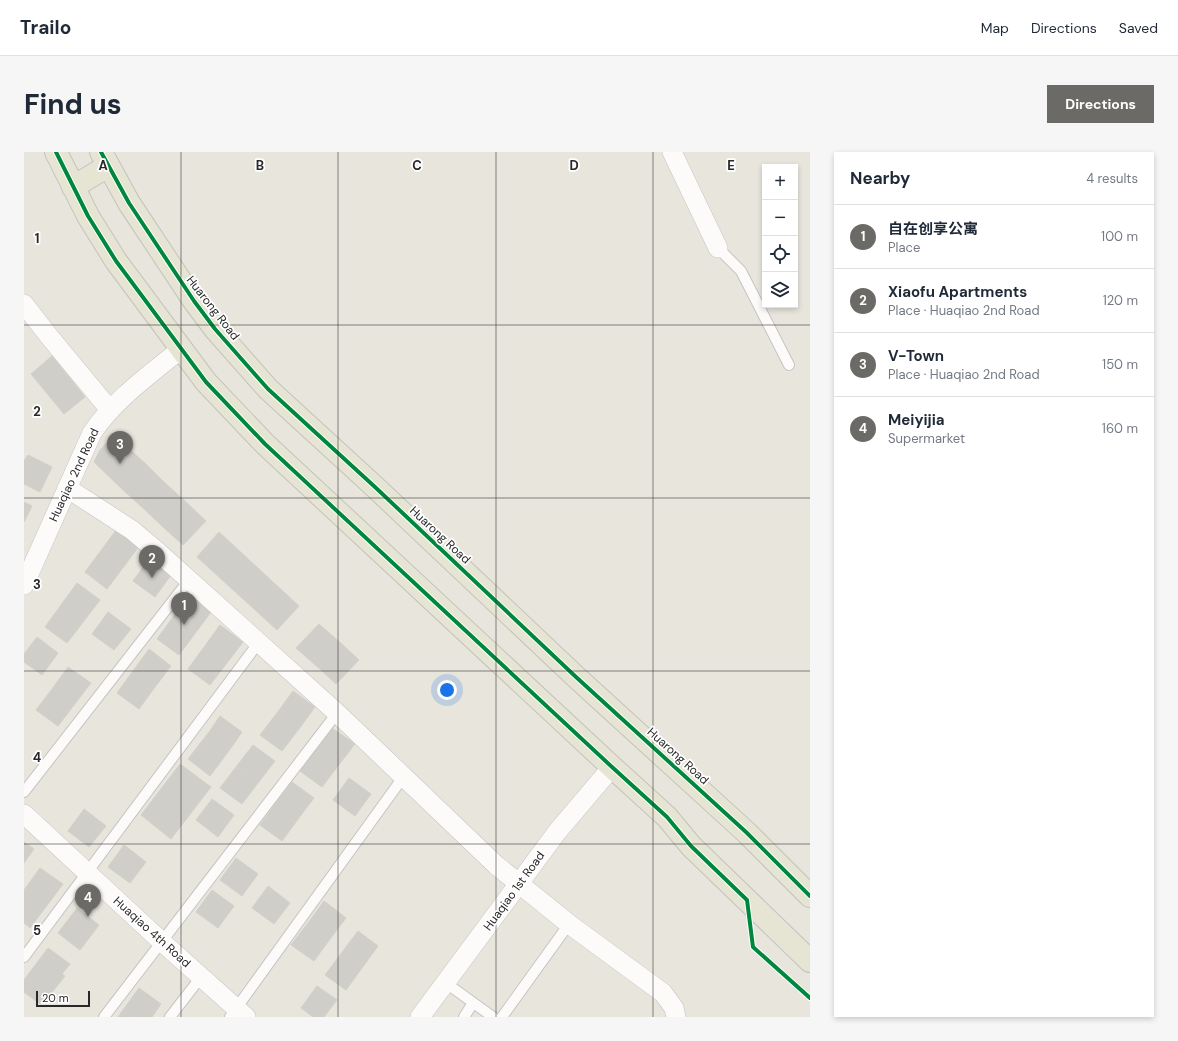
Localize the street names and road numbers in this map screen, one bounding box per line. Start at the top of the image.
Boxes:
street label: Huarong Road [183,272,243,344]
street label: Huaqiao 2nd Road [45,426,103,524]
street label: Huarong Road [406,503,474,567]
street label: Huarong Road [644,724,712,788]
street label: Huaqiao 1st Road [480,848,548,934]
street label: Huaqiao 4th Road [110,893,194,971]

